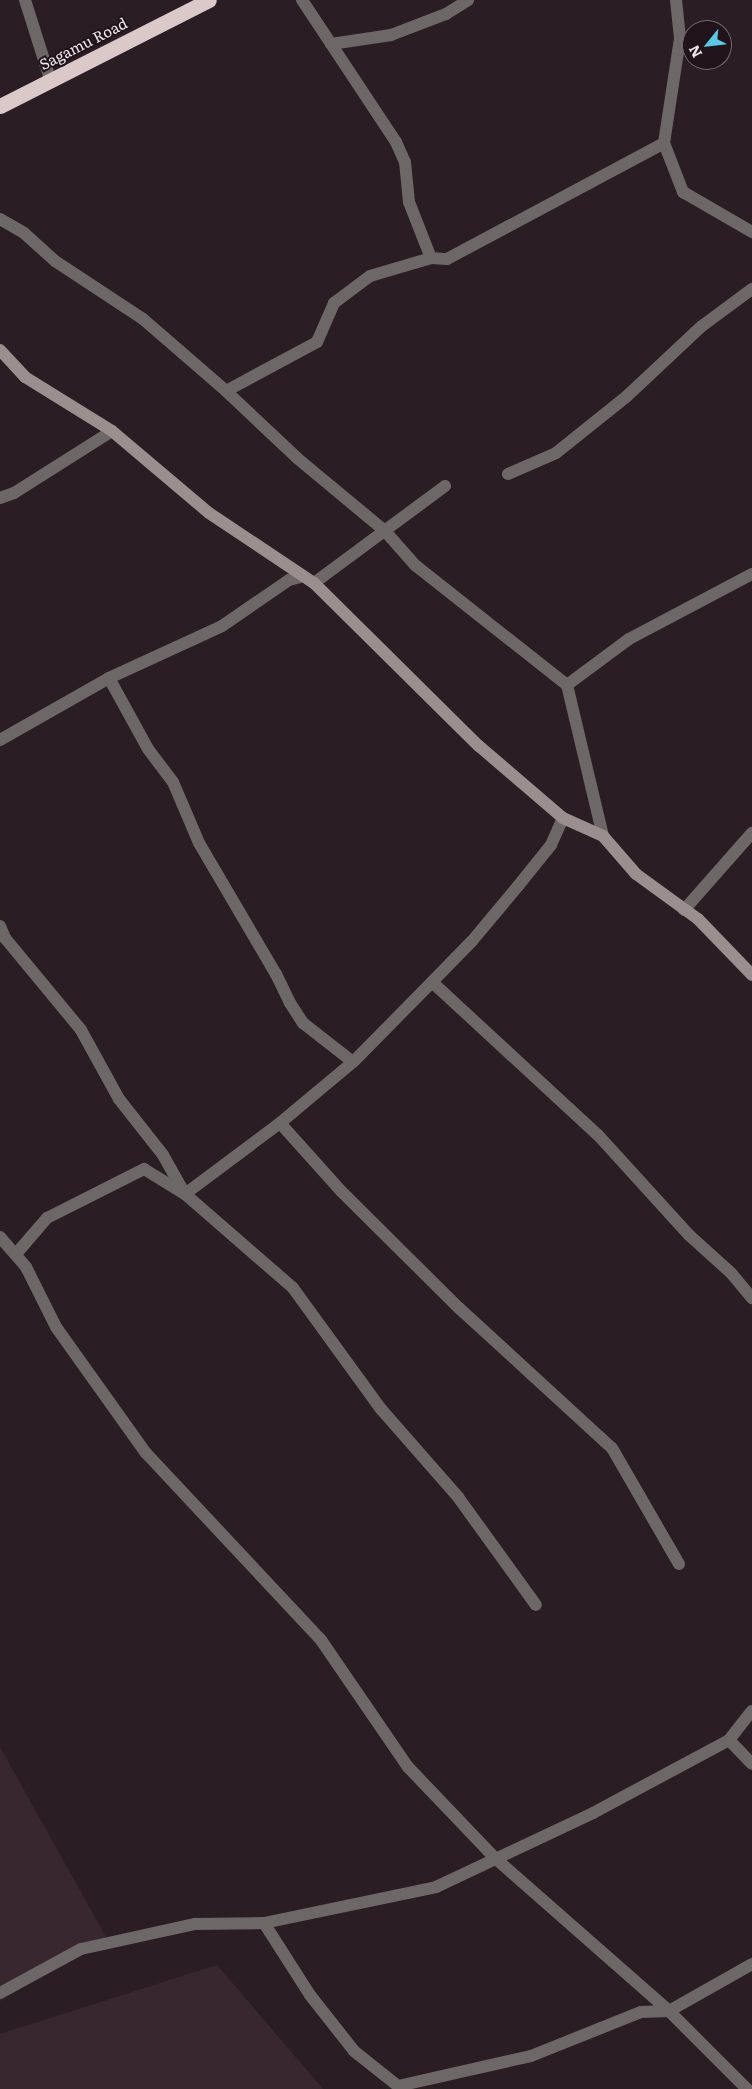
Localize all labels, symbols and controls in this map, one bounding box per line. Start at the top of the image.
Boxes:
street label: Sagamu Road [36,13,130,73]
north arrow [682,20,732,70]
text: N [683,42,706,62]

